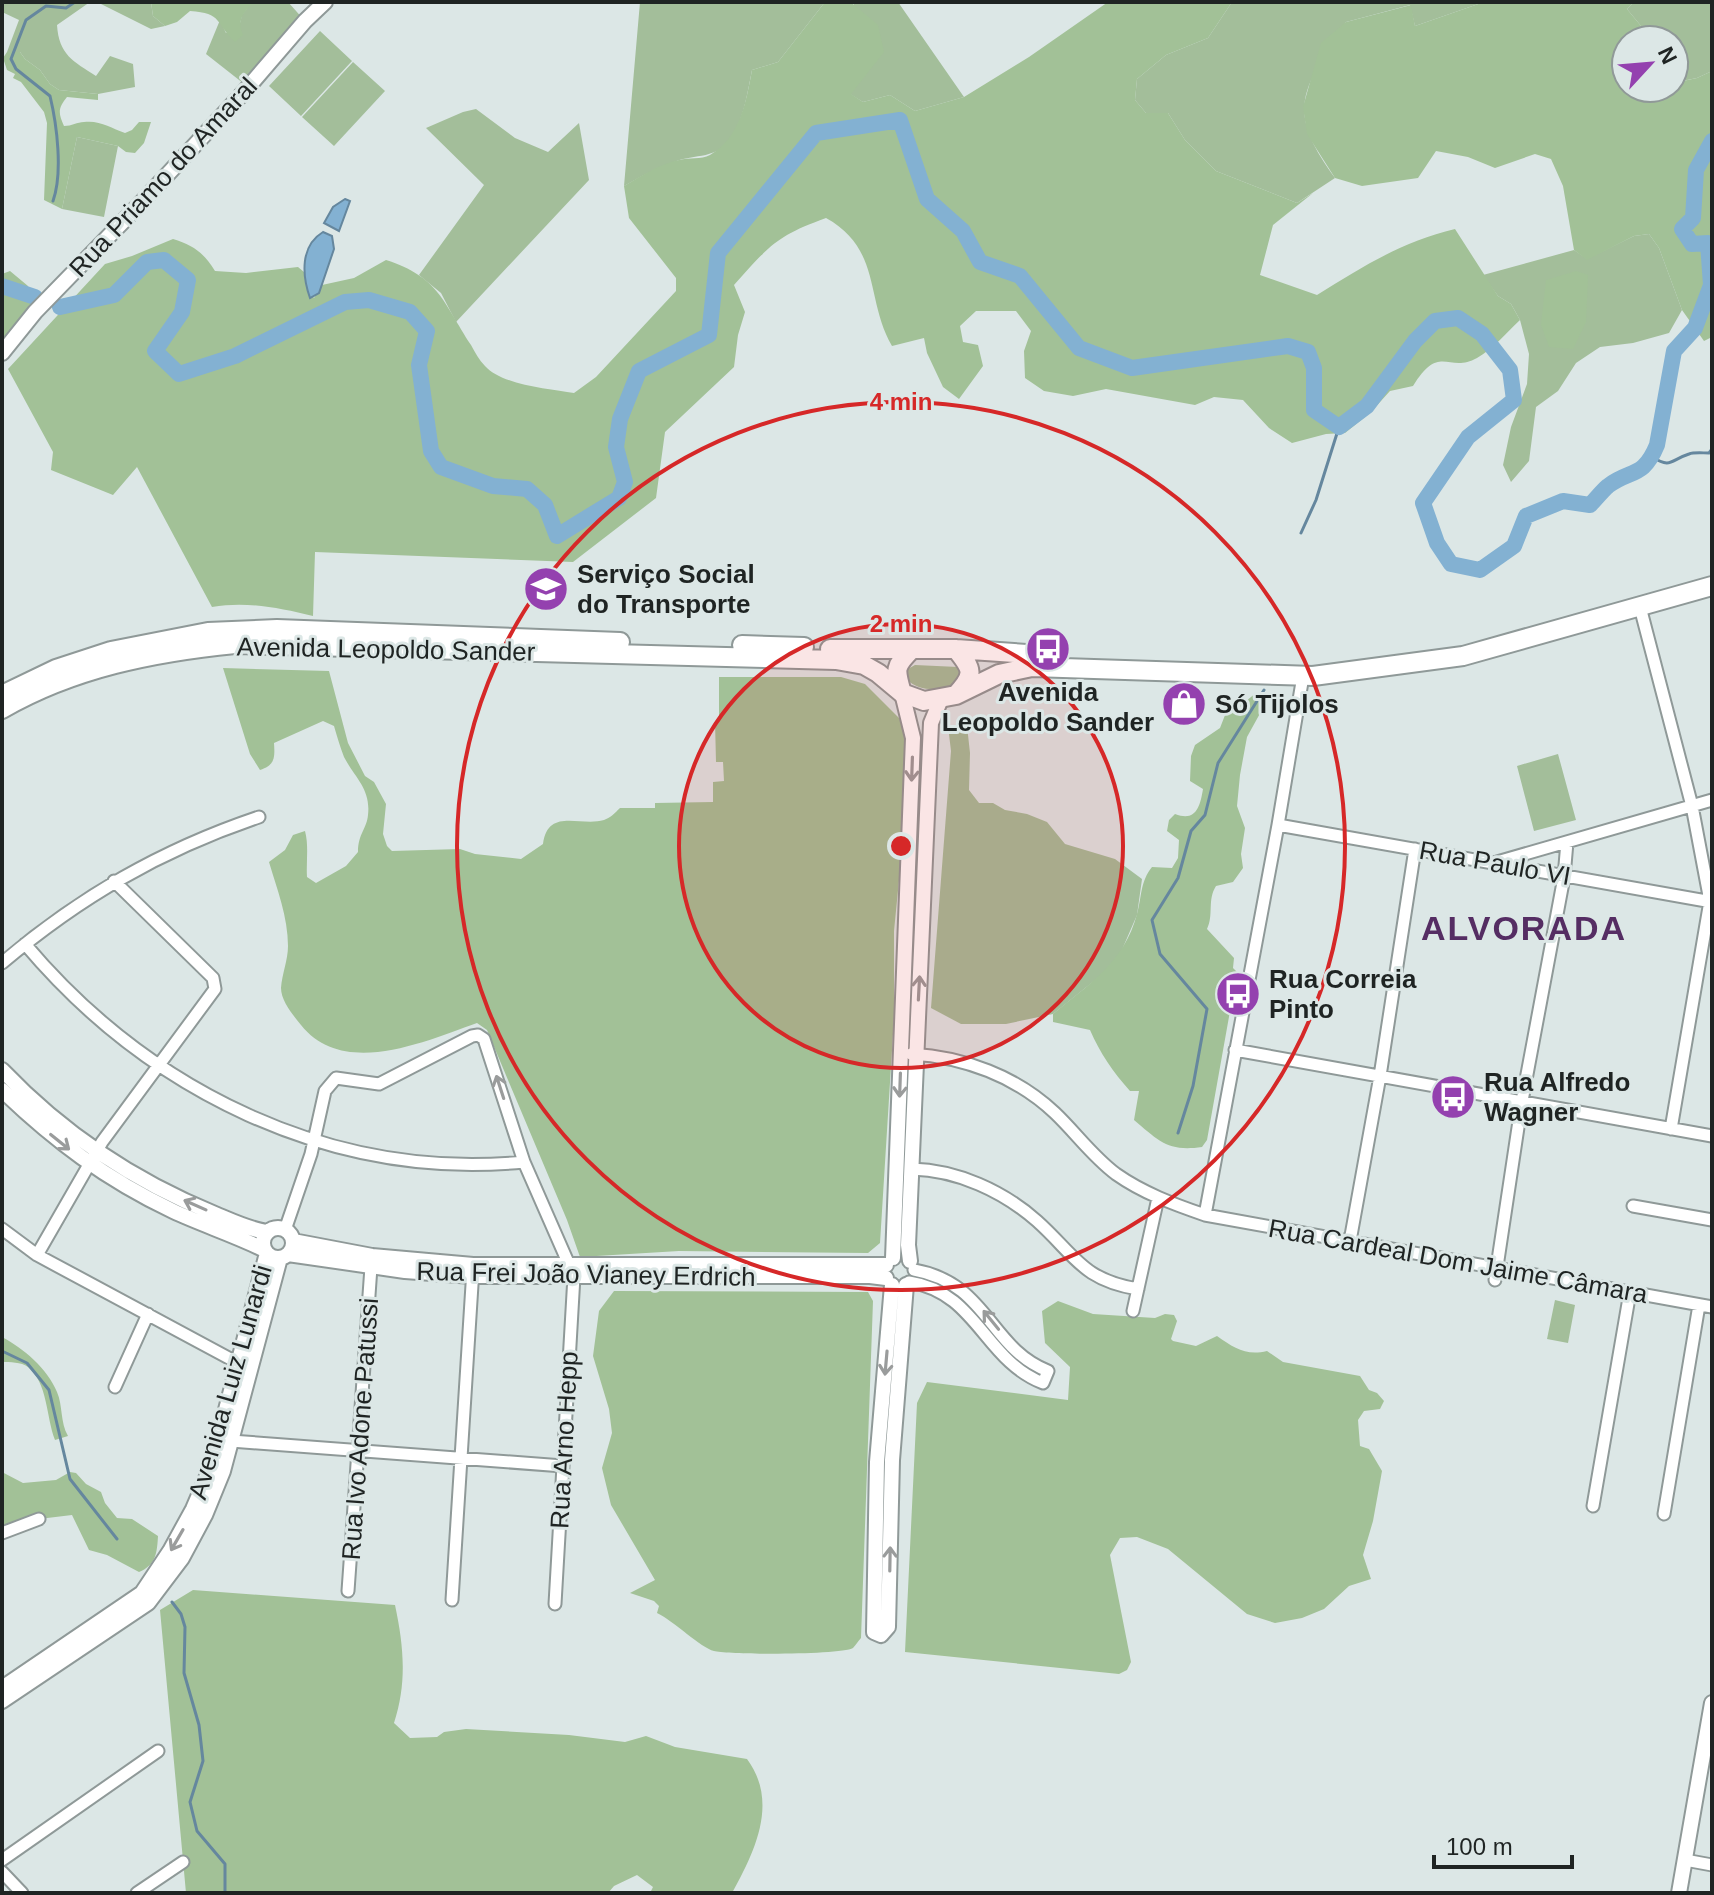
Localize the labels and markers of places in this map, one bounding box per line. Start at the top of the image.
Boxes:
place label: Serviço Social do Transporte [577,559,755,619]
school or university icon: Serviço Social do Transporte [522,565,570,613]
bus stop icon: Avenida Leopoldo Sander [1024,625,1072,673]
place label: Avenida Leopoldo Sander [942,677,1154,737]
shop icon: Só Tijolos [1160,680,1208,728]
place label: Só Tijolos [1215,689,1339,719]
centre of rings [887,832,915,860]
place label: Rua Correia Pinto [1269,964,1417,1024]
bus stop icon: Rua Correia Pinto [1214,970,1262,1018]
place label: Rua Alfredo Wagner [1484,1067,1630,1127]
bus stop icon: Rua Alfredo Wagner [1429,1073,1477,1121]

